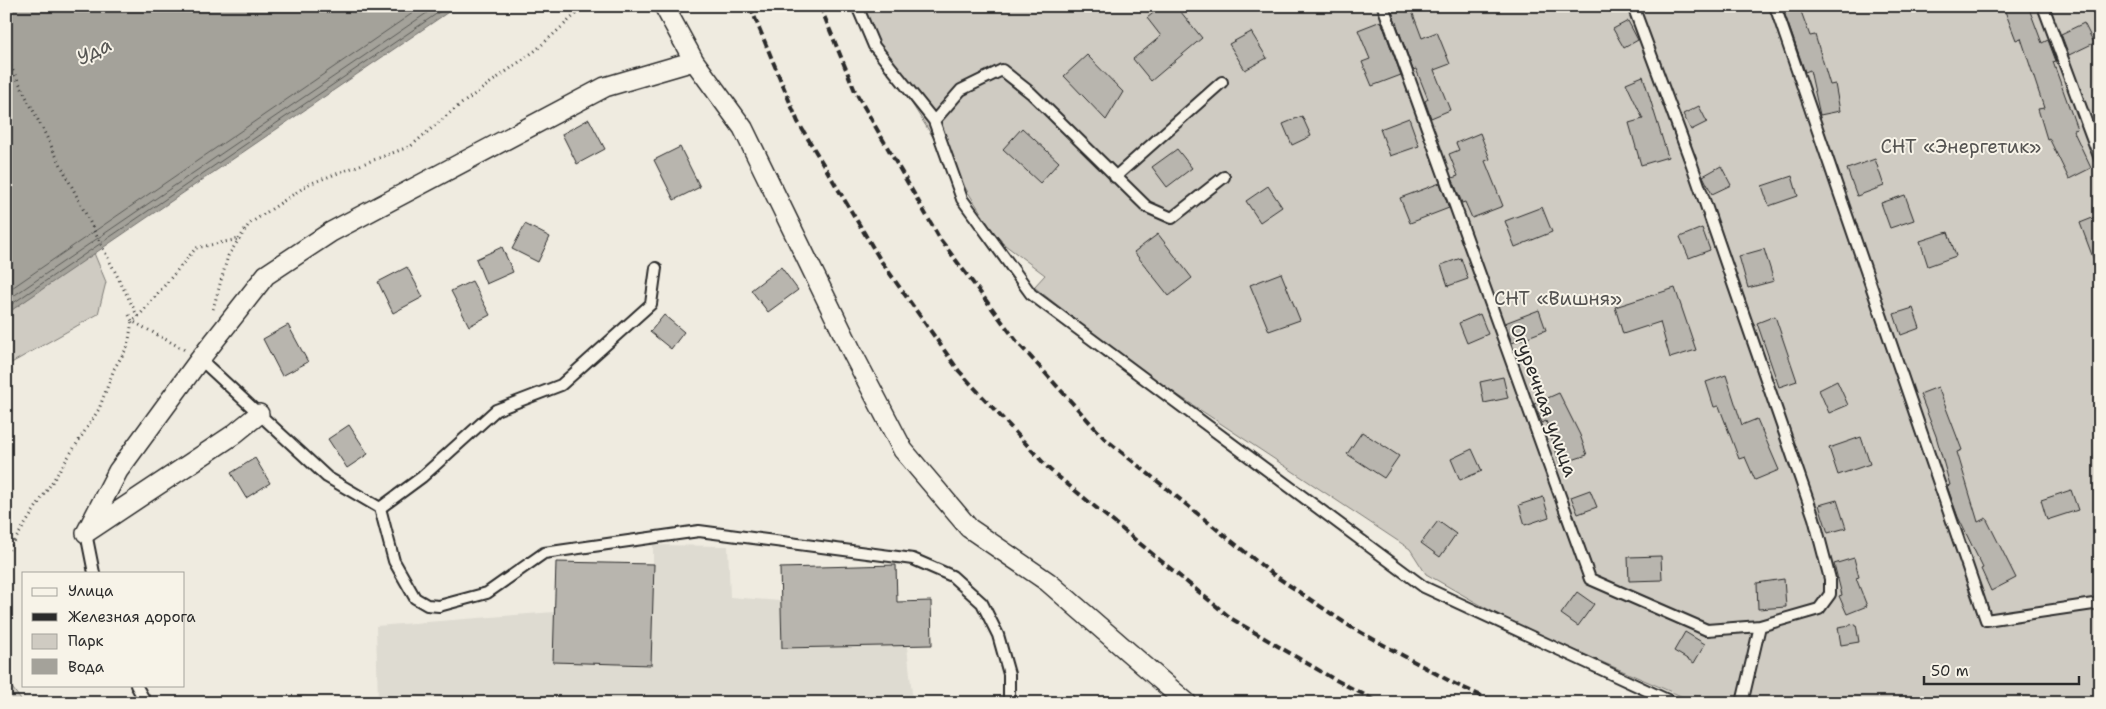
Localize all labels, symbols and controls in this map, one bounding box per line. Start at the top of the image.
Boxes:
water label: Уда [72,31,116,71]
park label: СНТ «Энергетик» [1881,134,2041,159]
park label: СНТ «Вишня» [1494,286,1622,311]
street label: Огуречная улица [1505,320,1583,480]
legend [22,572,185,686]
text: Улица [68,581,114,601]
text: Железная дорога [68,607,196,627]
text: Парк [68,631,104,651]
scale bar [1924,654,2078,686]
text: Вода [68,657,105,677]
text: 50 m [1931,661,1969,681]

